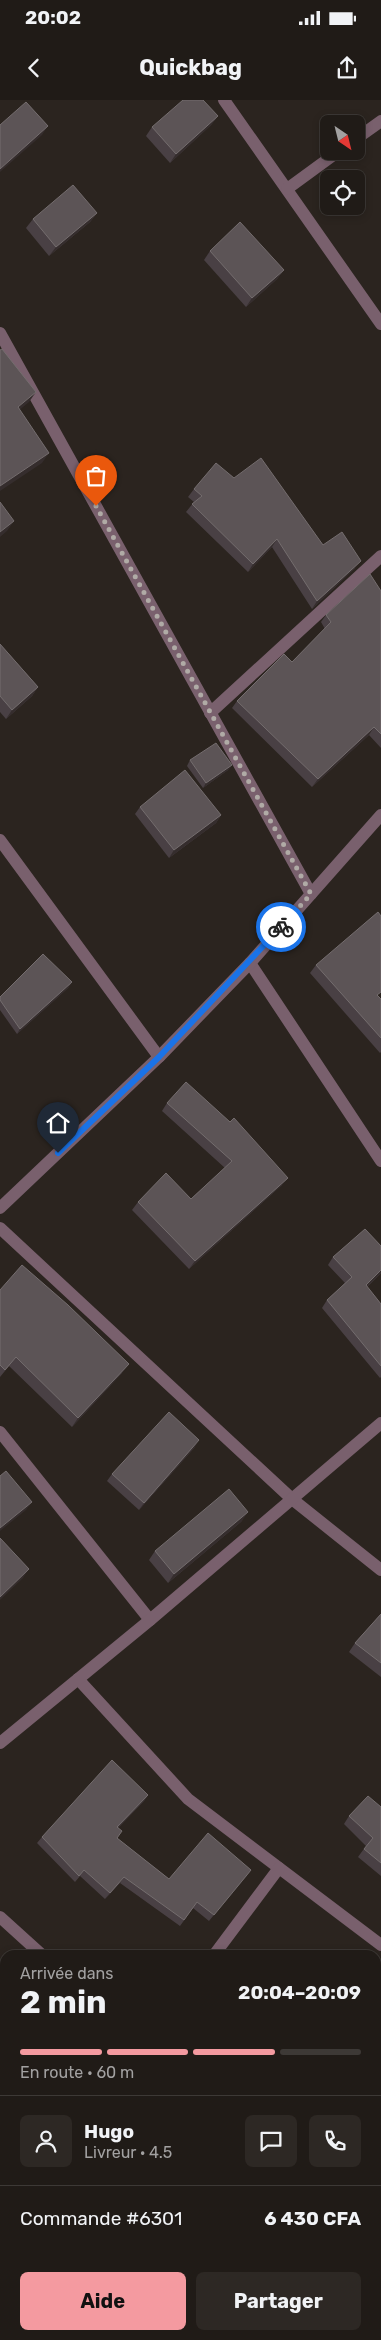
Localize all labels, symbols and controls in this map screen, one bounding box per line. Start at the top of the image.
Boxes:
text: 20:02 [25,6,81,29]
icon: back [20,54,48,82]
text: Quickbag [139,54,242,81]
icon: share [333,54,361,82]
north arrow [320,115,365,160]
map controls [320,115,365,215]
button: locate [320,170,365,215]
pin [75,455,117,506]
icon: bag [82,462,110,490]
courier [256,902,306,952]
icon: bike [267,913,295,941]
pin [37,1102,79,1153]
icon: home [44,1109,72,1137]
text: Arrivée dans [20,1964,113,1983]
text: 20:04–20:09 [238,1981,361,2004]
text: 2 min [20,1983,107,2021]
text: En route · 60 m [20,2063,134,2082]
button: person [20,2115,72,2167]
button: chat [245,2115,297,2167]
button: phone [309,2115,361,2167]
text: Hugo [84,2120,134,2143]
text: Livreur · 4.5 [84,2143,172,2162]
text: Commande #6301 [20,2207,182,2230]
text: 6 430 CFA [264,2207,361,2230]
button: Aide [20,2272,186,2330]
button: Partager [196,2272,361,2330]

